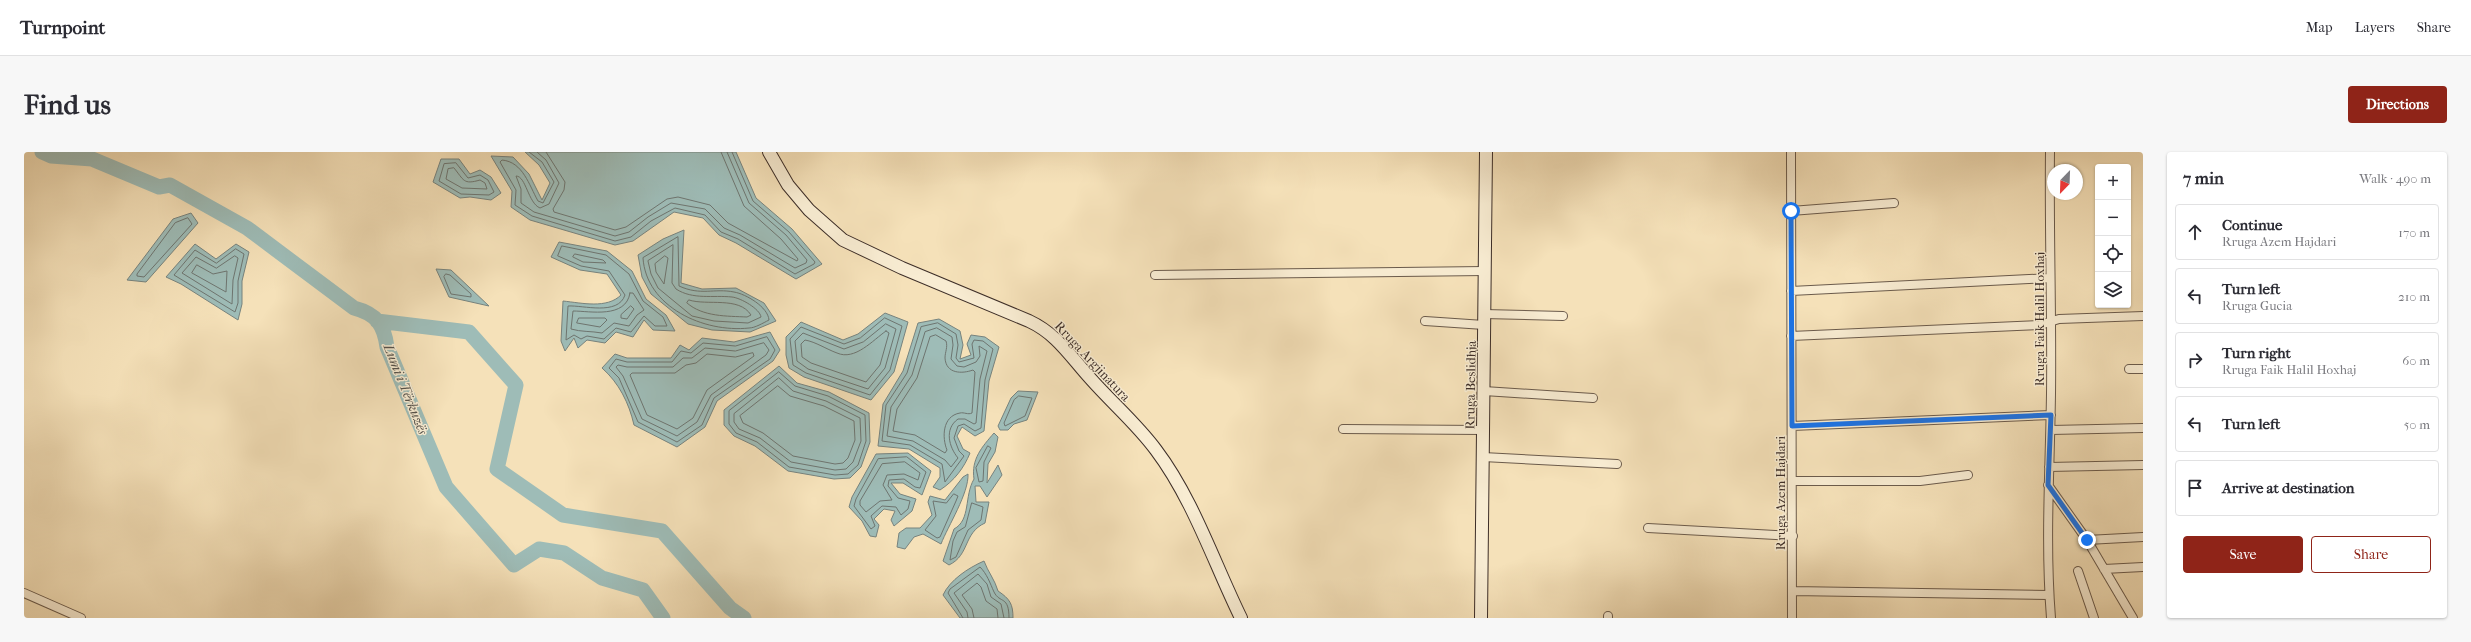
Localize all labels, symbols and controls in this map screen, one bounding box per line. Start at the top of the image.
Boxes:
text: Turnpoint [20,17,105,39]
text: Map [2306,19,2333,36]
text: Layers [2355,19,2395,36]
text: Share [2417,19,2451,36]
button: Directions [2348,86,2447,123]
text: Find us [24,88,111,121]
north arrow [2047,164,2083,200]
map controls [2095,164,2131,308]
button: + [2095,164,2131,200]
text: 7 min [2183,168,2224,188]
text: Walk · 490 m [2359,171,2431,186]
button: − [2095,200,2131,236]
route start [1782,202,1800,220]
text: Continue [2222,216,2282,234]
icon: ahead [2184,221,2206,243]
text: 170 m [2398,225,2430,240]
text: Rruga Azem Hajdari [2222,234,2336,249]
button: locate [2095,236,2131,272]
street label: Rruga Faik Halil Hoxhaj [2032,252,2047,386]
button: layers [2095,272,2131,308]
text: Turn left [2222,280,2280,298]
icon: left [2184,285,2206,307]
text: 210 m [2398,289,2430,304]
text: Rruga Gucia [2222,298,2292,313]
street label: Rruga Argjinatura [1052,318,1134,405]
street label: Rruga Beslidhja [1462,340,1479,430]
water label: Lumi i Tërkuzës [379,341,432,438]
text: Turn right [2222,344,2291,362]
icon: right [2184,349,2206,371]
text: 60 m [2402,353,2430,368]
text: Rruga Faik Halil Hoxhaj [2222,362,2356,377]
icon: left [2184,413,2206,435]
text: Turn left [2222,415,2280,433]
text: 50 m [2404,417,2430,432]
street label: Rruga Azem Hajdari [1773,436,1788,550]
icon: arrive [2184,477,2206,499]
text: Arrive at destination [2222,479,2354,497]
route end [2078,531,2096,549]
button: Save [2183,536,2303,573]
button: Share [2311,536,2431,573]

